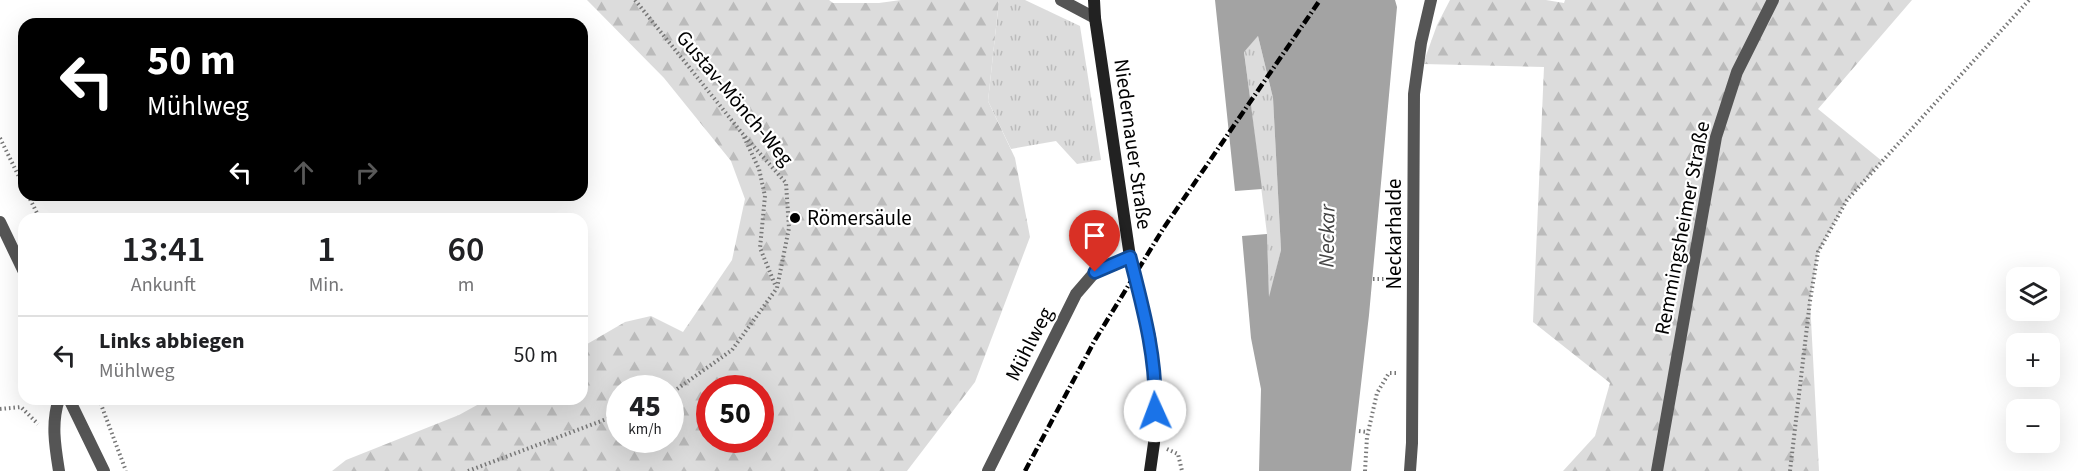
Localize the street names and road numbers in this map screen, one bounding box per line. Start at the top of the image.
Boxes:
street label: Gustav-Mönch-Weg [669,24,801,173]
street label: Niedernauer Straße [1106,57,1160,231]
street label: Remmingsheimer Straße [1647,119,1717,337]
street label: Neckarhalde [1379,178,1409,290]
street label: Mühlweg [998,302,1061,386]

